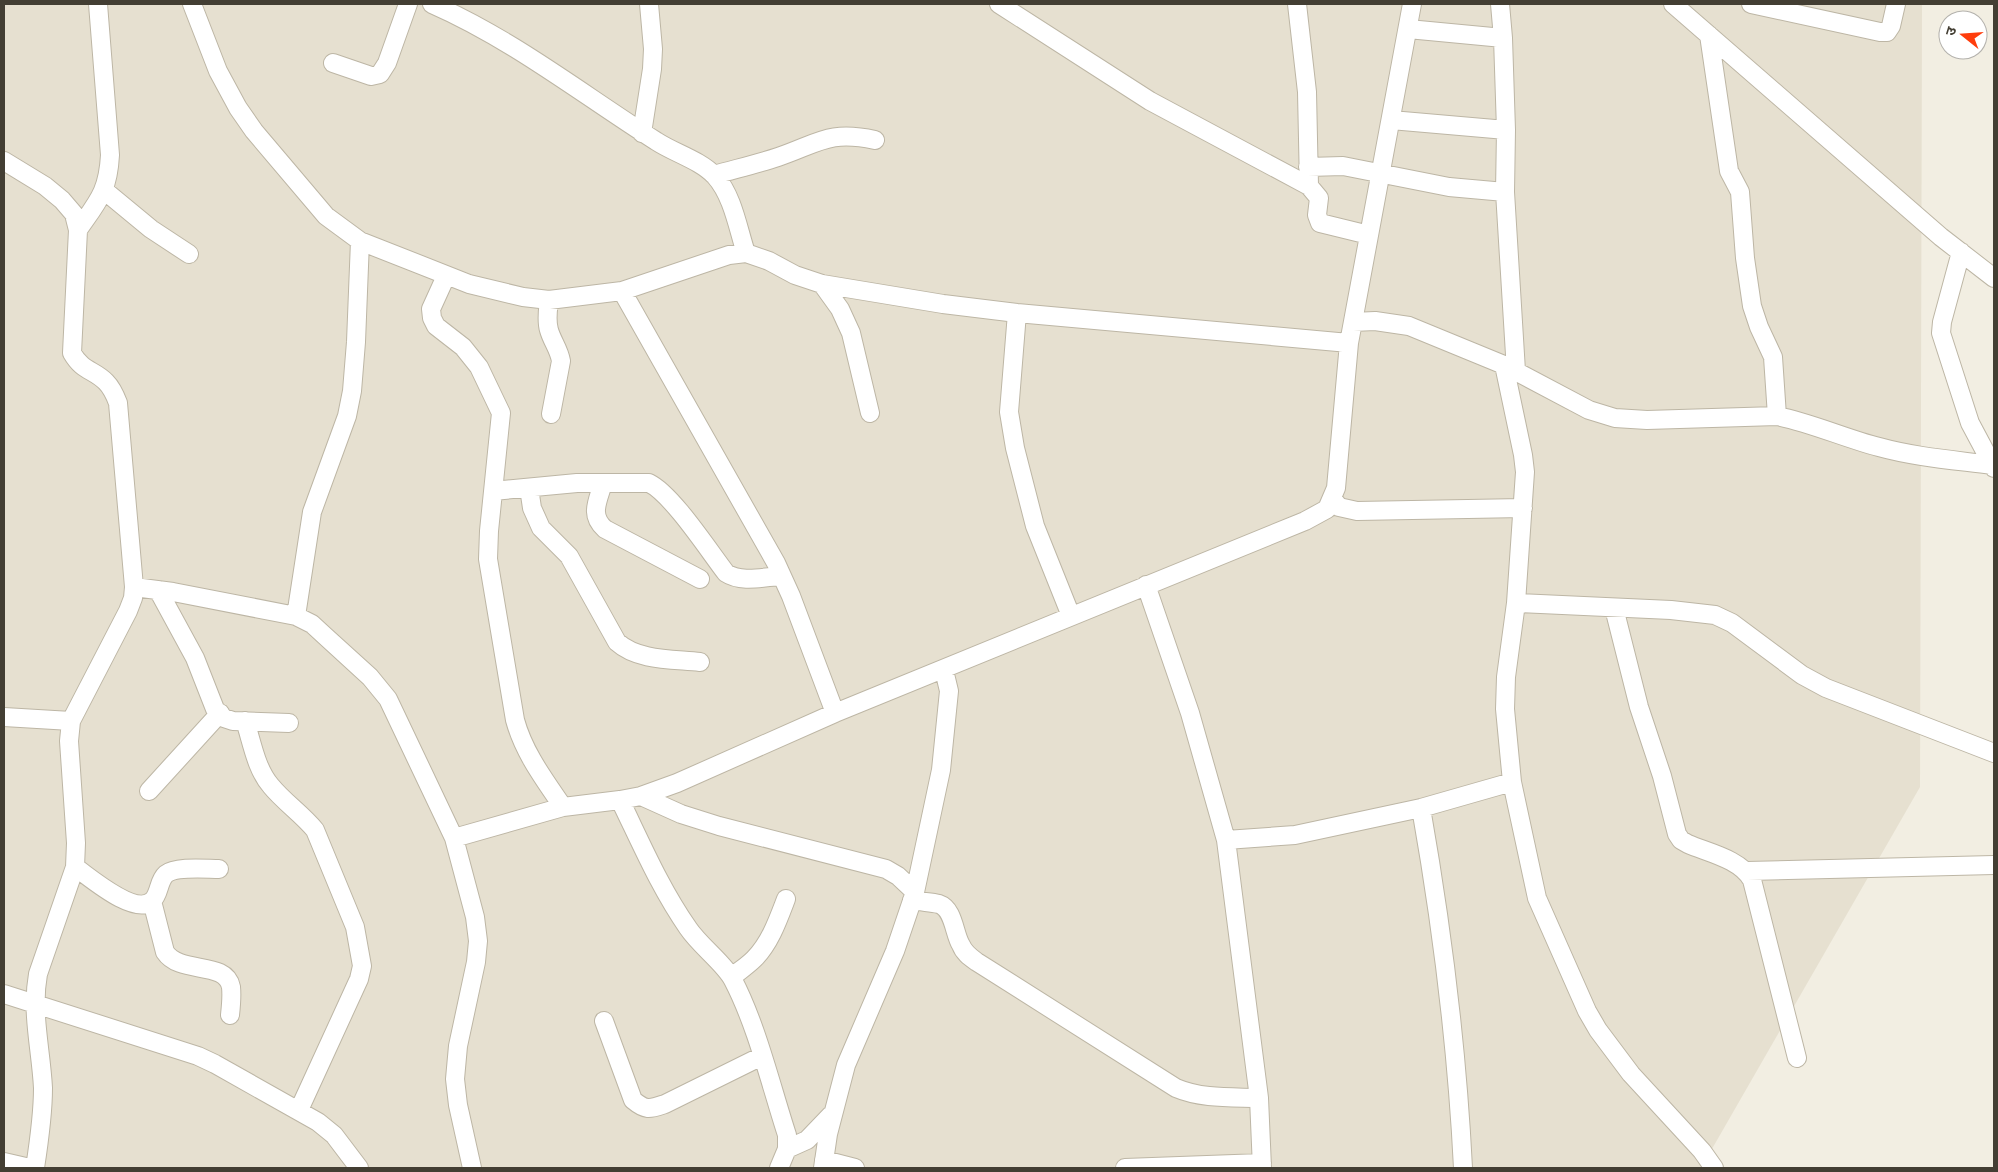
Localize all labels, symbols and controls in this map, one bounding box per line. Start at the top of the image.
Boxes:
north arrow [1938,10,1988,60]
text: उ [1942,24,1961,38]

